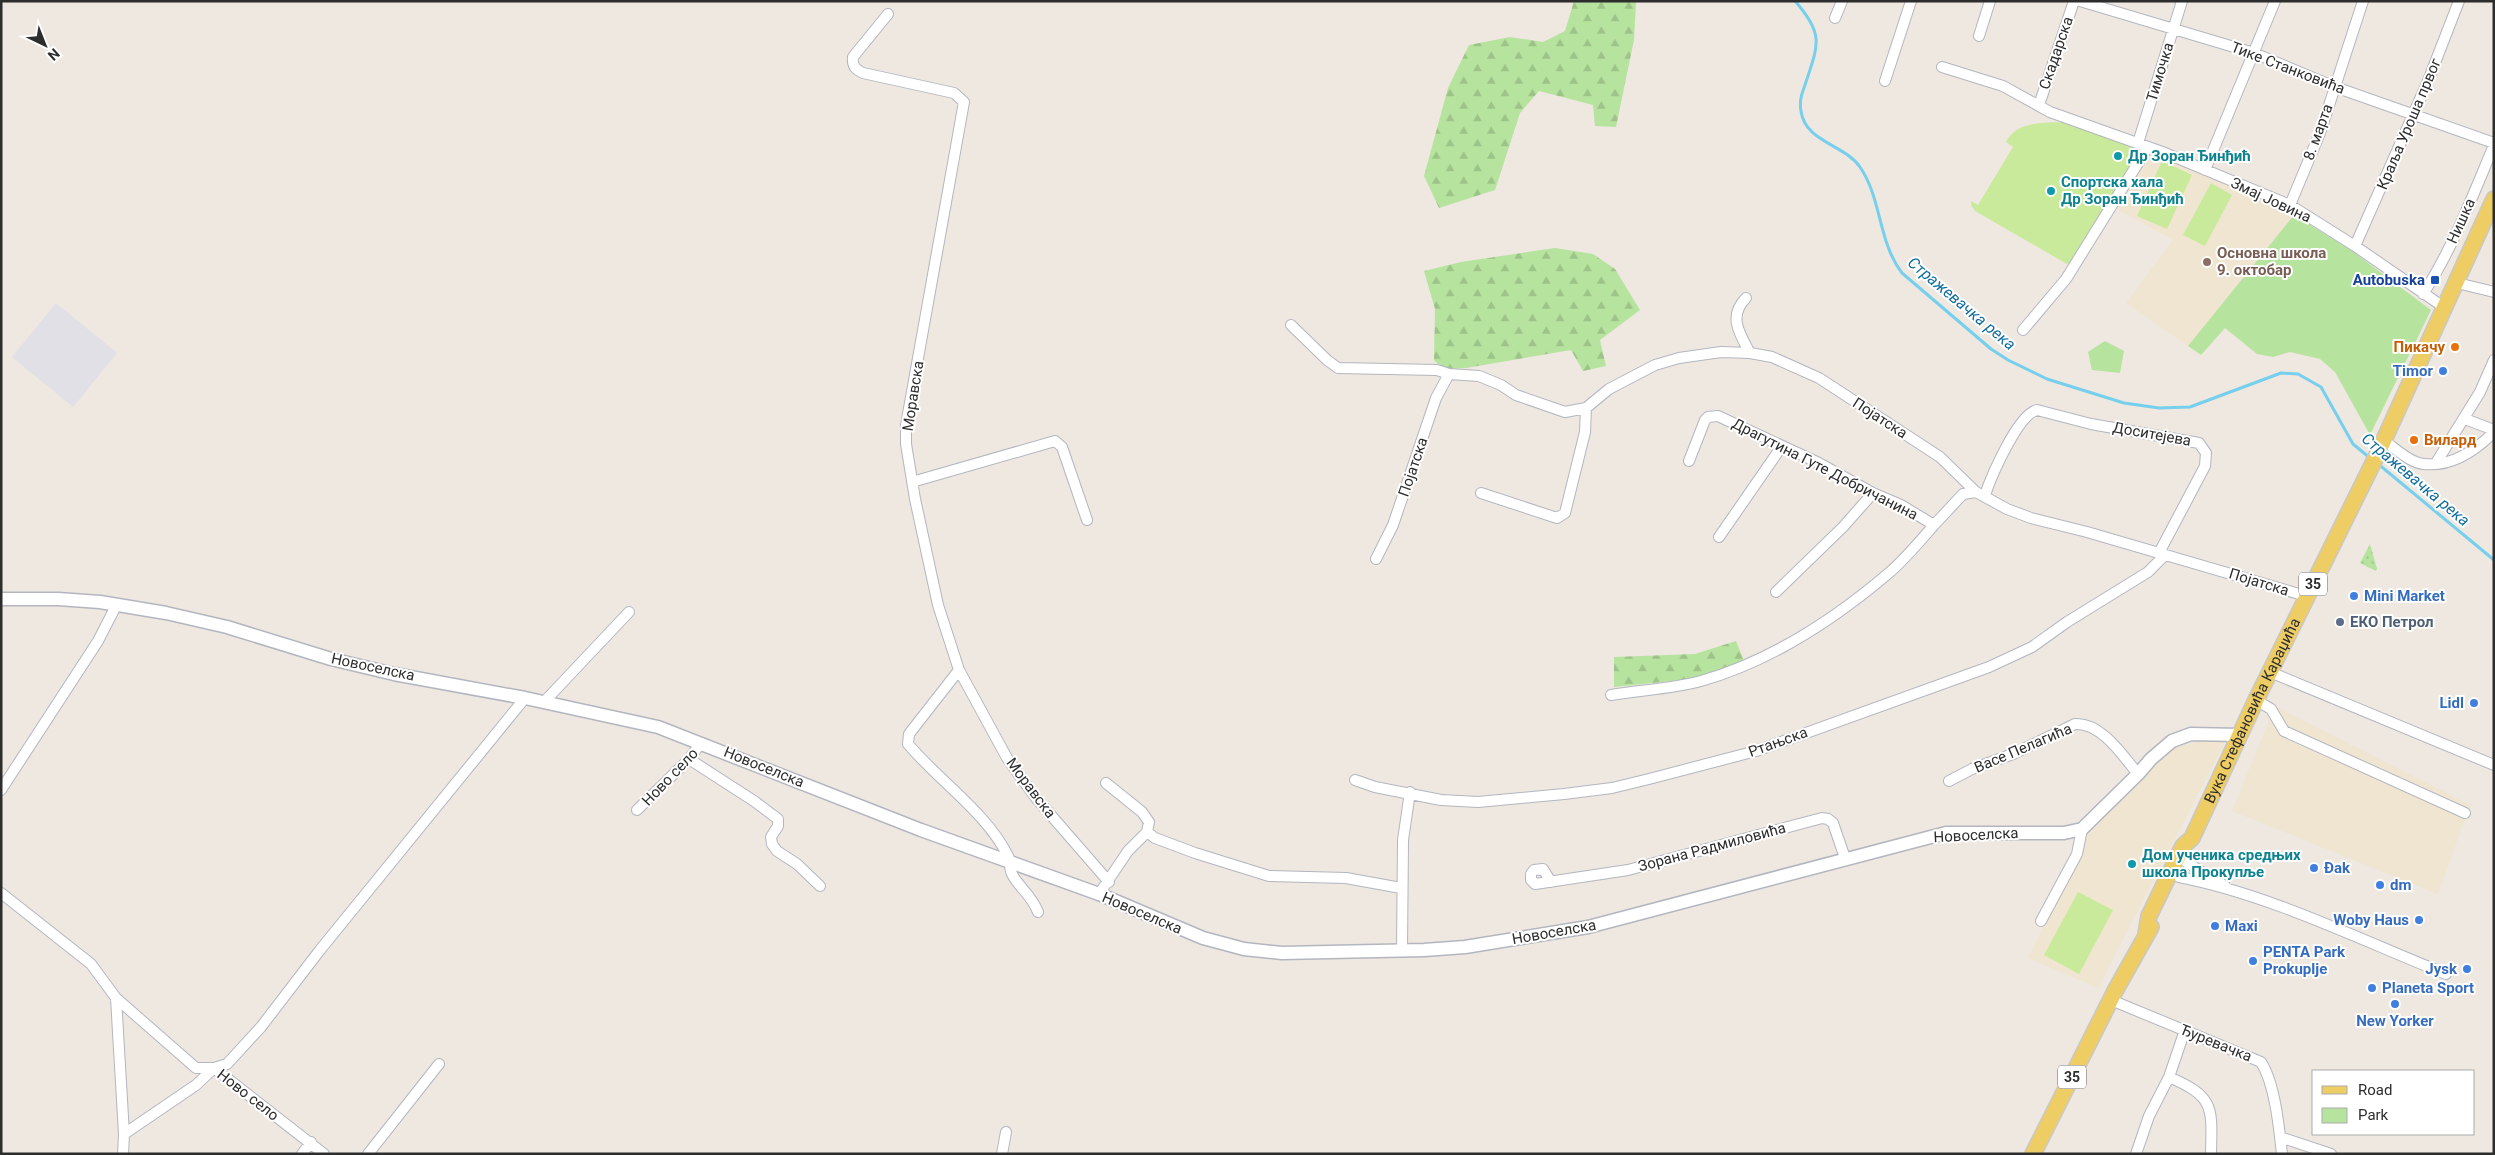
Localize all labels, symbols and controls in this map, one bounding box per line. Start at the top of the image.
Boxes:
street label: Скадарска [2035,14,2077,92]
north arrow [20,20,70,70]
street label: Тике Станковића [2228,38,2348,98]
street label: Тимочка [2142,40,2178,104]
text: N [45,45,63,64]
street label: Краља Уроша првог [2373,55,2445,192]
street label: 8. марта [2300,101,2336,163]
place label: Др Зоран Ђинђић [2128,147,2251,165]
marker: Др Зоран Ђинђић [2112,150,2124,162]
place label: Спортска хала Др Зоран Ђинђић [2061,173,2184,208]
street label: Змај Јовина [2228,174,2314,226]
marker: Спортска хала Др Зоран Ђинђић [2045,185,2057,197]
street label: Нишка [2443,196,2479,246]
place label: Основна школа 9. октобар [2217,244,2326,279]
water label: Стражевачка река [1904,253,2019,354]
marker: Основна школа 9. октобар [2201,256,2213,268]
place label: Autobuska [2353,271,2425,289]
marker: Autobuska [2429,274,2441,286]
place label: Пикачу [2394,338,2445,356]
marker: Пикачу [2449,341,2461,353]
street label: Моравска [899,360,927,432]
place label: Timor [2393,362,2434,380]
marker: Timor [2437,365,2449,377]
street label: Појатска [1849,394,1911,442]
street label: Драгутина Гуте Добричанина [1729,414,1921,524]
street label: Доситејева [2111,418,2193,450]
water label: Стражевачка река [2358,429,2473,530]
place label: Вилард [2424,431,2477,449]
marker: Вилард [2408,434,2420,446]
street label: Појатска [1394,435,1432,499]
street label: Појатска [2227,564,2291,600]
road number: 35 [2299,572,2327,596]
place label: Mini Market [2364,587,2445,605]
marker: Mini Market [2348,590,2360,602]
place label: ЕКО Петрол [2350,613,2434,631]
street label: Вука Стефановића Караџића [2200,615,2304,806]
marker: ЕКО Петрол [2334,616,2346,628]
street label: Новоселска [330,649,416,685]
place label: Lidl [2440,694,2464,712]
marker: Lidl [2468,697,2480,709]
street label: Васе Пелагића [1972,719,2074,777]
street label: Ртањска [1746,723,1810,761]
street label: Новоселска [721,743,807,791]
street label: Ново село [638,744,702,810]
street label: Моравска [1002,754,1060,822]
street label: Зорана Радмиловића [1636,819,1788,875]
street label: Новоселска [1933,824,2019,846]
place label: Дом ученика средњих школа Прокупље [2142,846,2301,881]
marker: Дом ученика средњих школа Прокупље [2126,858,2138,870]
place label: Đak [2324,859,2351,877]
marker: Đak [2308,862,2320,874]
place label: dm [2390,876,2411,894]
marker: dm [2374,879,2386,891]
street label: Новоселска [1099,888,1185,938]
place label: Woby Haus [2333,911,2409,929]
marker: Woby Haus [2413,914,2425,926]
street label: Новоселска [1511,916,1597,948]
place label: Maxi [2225,917,2258,935]
marker: Maxi [2209,920,2221,932]
place label: PENTA Park Prokuplje [2263,943,2346,978]
marker: PENTA Park Prokuplje [2247,955,2259,967]
place label: Jysk [2425,960,2458,978]
marker: Jysk [2461,963,2473,975]
place label: Planeta Sport [2382,979,2474,997]
marker: Planeta Sport [2366,982,2378,994]
marker: New Yorker [2389,998,2401,1010]
place label: New Yorker [2356,1012,2434,1030]
street label: Ђуревачка [2178,1020,2254,1066]
street label: Ново село [214,1065,282,1125]
road number: 35 [2058,1066,2086,1088]
legend [2312,1070,2475,1135]
text: Road [2358,1081,2392,1099]
text: Park [2358,1106,2389,1124]

